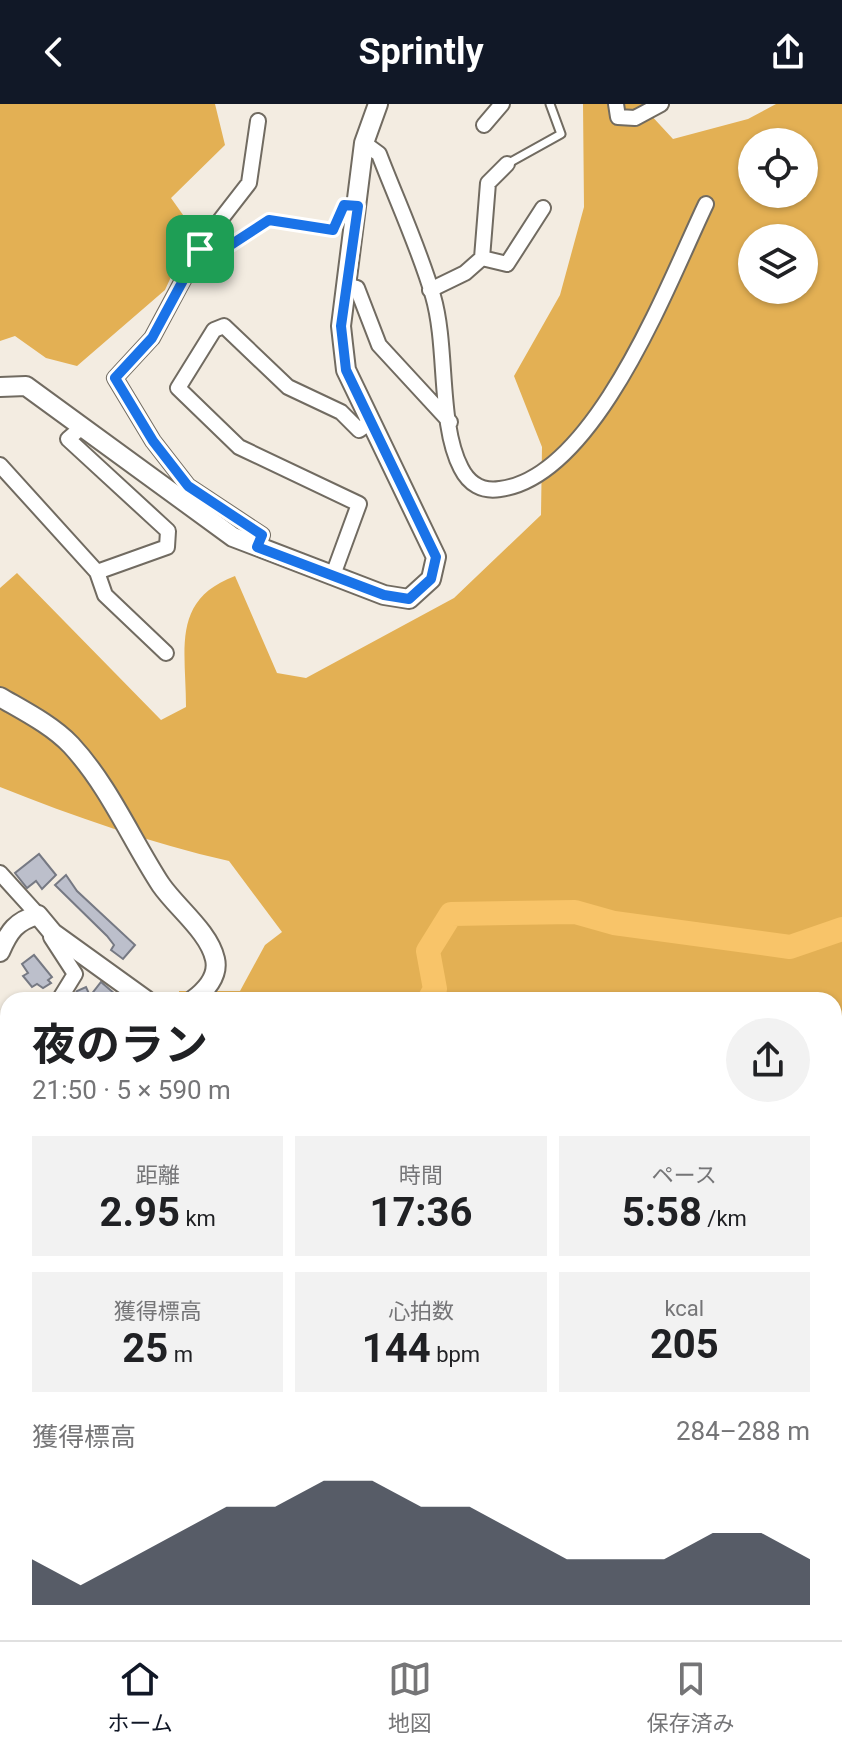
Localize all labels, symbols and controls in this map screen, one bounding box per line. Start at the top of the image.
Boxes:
icon: back [32,30,76,74]
icon: share [766,30,810,74]
text: Sprintly [358,31,484,73]
map controls [738,128,818,304]
button: locate [738,128,818,208]
pin [166,215,234,283]
button: layers [738,224,818,304]
icon: arrive [178,227,222,271]
button: share [726,1018,810,1102]
text: 夜のラン [32,1019,208,1071]
text: 21:50 · 5 × 590 m [32,1075,231,1105]
text: 距離 [136,1163,180,1188]
text: 時間 [399,1163,443,1188]
text: ペース [652,1163,717,1188]
text: 2.95 [99,1189,180,1236]
text: 17:36 [369,1189,473,1236]
text: 5:58 [622,1189,702,1236]
text: km [180,1206,216,1231]
text: /km [702,1206,747,1231]
text: kcal [664,1296,704,1321]
text: 獲得標高 [114,1299,202,1324]
text: 心拍数 [388,1299,454,1324]
text: 205 [650,1321,719,1368]
text: 25 [122,1325,168,1372]
text: 144 [362,1325,431,1372]
text: m [168,1342,193,1367]
text: bpm [431,1342,480,1367]
text: 284–288 m [676,1416,810,1446]
text: 獲得標高 [32,1422,136,1452]
tab: ホーム [107,1657,173,1737]
tab: 地図 [388,1657,432,1737]
tab: 保存済み [647,1657,735,1737]

